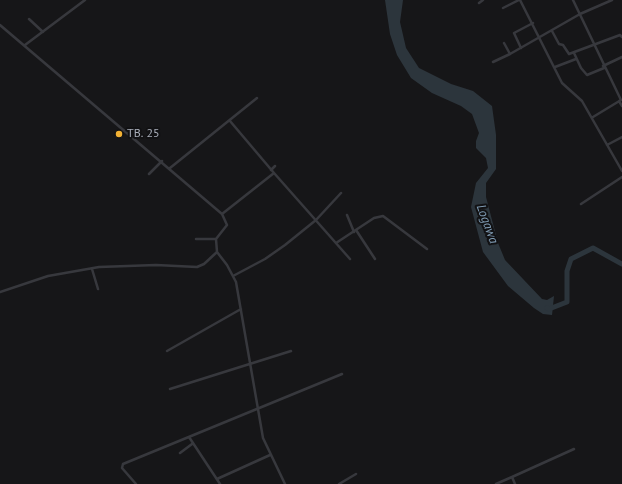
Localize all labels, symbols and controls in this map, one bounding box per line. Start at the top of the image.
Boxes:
place label: TB. 25 [127,127,160,141]
marker: TB. 25 [114,129,124,139]
water label: Logawa [473,202,501,246]

